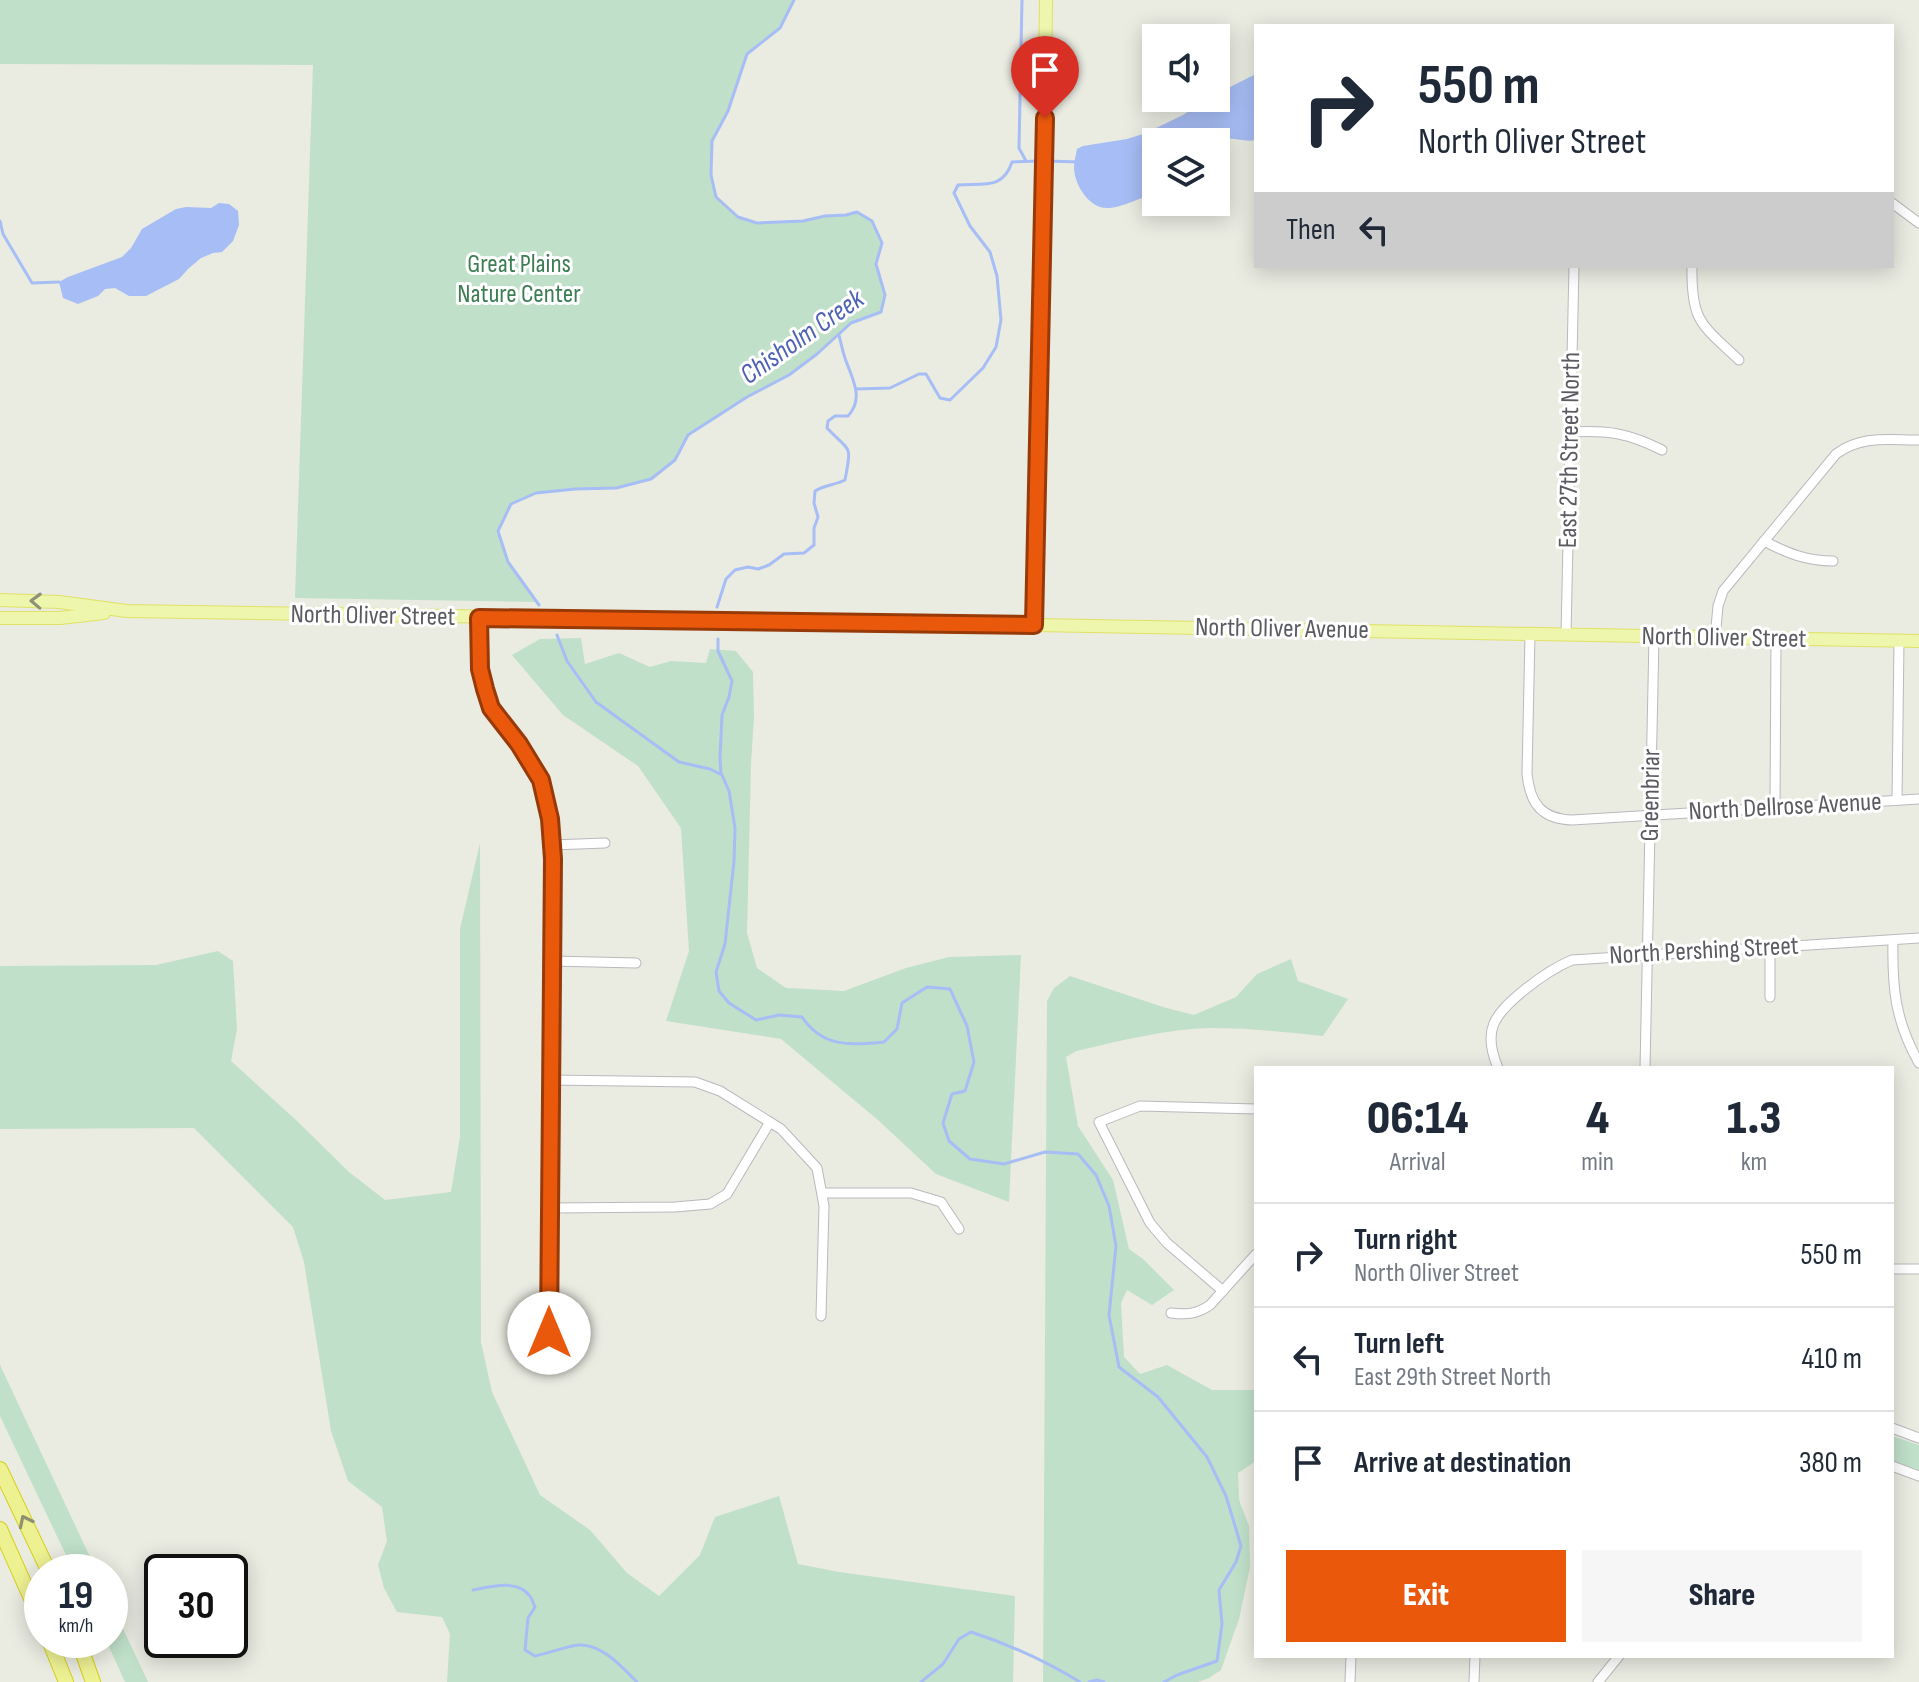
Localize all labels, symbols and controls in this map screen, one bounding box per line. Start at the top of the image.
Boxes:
map controls [1142,24,1230,216]
button: sound [1142,24,1230,112]
pin [1011,36,1079,118]
icon: arrive [1023,48,1067,92]
text: 550 m [1418,53,1540,120]
icon: right [1286,56,1390,160]
text: North Oliver Street [1418,121,1646,164]
button: layers [1142,128,1230,216]
icon: left [1352,208,1396,252]
text: Then [1286,212,1336,248]
park label: Great Plains Nature Center [457,249,581,310]
water label: Chisholm Creek [734,282,871,392]
street label: East 27th Street North [1553,352,1587,548]
one-way arrow [29,593,42,610]
street label: North Oliver Street [290,599,456,633]
street label: North Oliver Avenue [1195,612,1369,646]
street label: North Oliver Street [1641,621,1807,655]
street label: Greenbriar [1635,748,1667,842]
street label: North Dellrose Avenue [1688,786,1882,828]
street label: North Pershing Street [1609,931,1799,971]
text: 06:14 [1367,1090,1469,1147]
text: 4 [1586,1090,1609,1147]
text: 1.3 [1727,1090,1781,1147]
text: Arrival [1390,1147,1446,1178]
text: min [1581,1147,1614,1178]
text: km [1741,1147,1767,1178]
text: Turn right [1354,1222,1457,1258]
icon: right [1286,1233,1330,1277]
text: 550 m [1801,1237,1862,1273]
text: North Oliver Street [1354,1258,1519,1289]
position arrow [507,1291,591,1375]
text: Turn left [1354,1326,1444,1362]
icon: left [1286,1337,1330,1381]
text: 410 m [1801,1341,1862,1377]
text: East 29th Street North [1354,1362,1551,1393]
icon: arrive [1286,1441,1330,1485]
text: Arrive at destination [1354,1445,1571,1481]
text: 380 m [1799,1445,1862,1481]
one-way arrow [19,1514,35,1529]
button: Exit [1286,1550,1566,1642]
button: Share [1582,1550,1862,1642]
speed limit sign: 30 [144,1554,248,1658]
text: 19 [59,1572,93,1620]
text: km/h [59,1614,93,1638]

